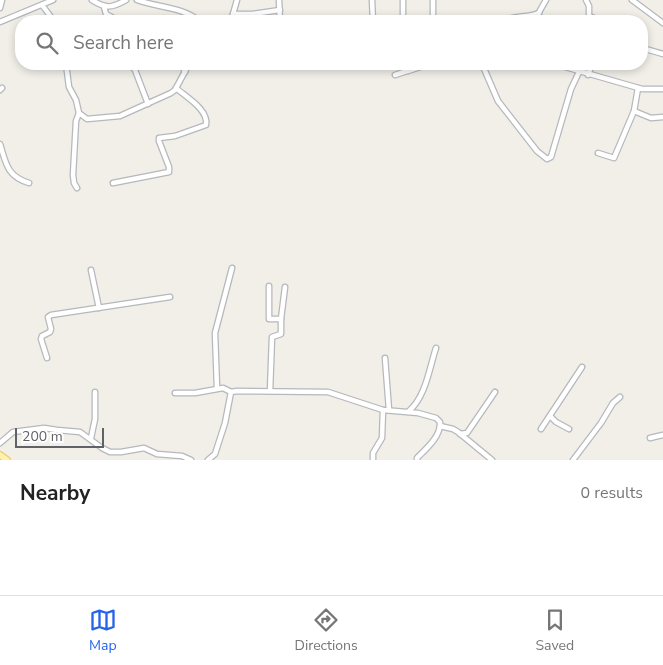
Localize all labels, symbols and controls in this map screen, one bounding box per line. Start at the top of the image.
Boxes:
search box [15,15,648,70]
icon: search [33,29,61,57]
text: Search here [73,30,174,56]
scale bar [15,425,104,448]
text: 200 m [22,427,63,446]
text: Nearby [20,479,90,507]
text: 0 results [581,482,643,504]
tab: Map [89,606,117,655]
tab: Directions [295,606,358,655]
tab: Saved [535,606,574,655]

